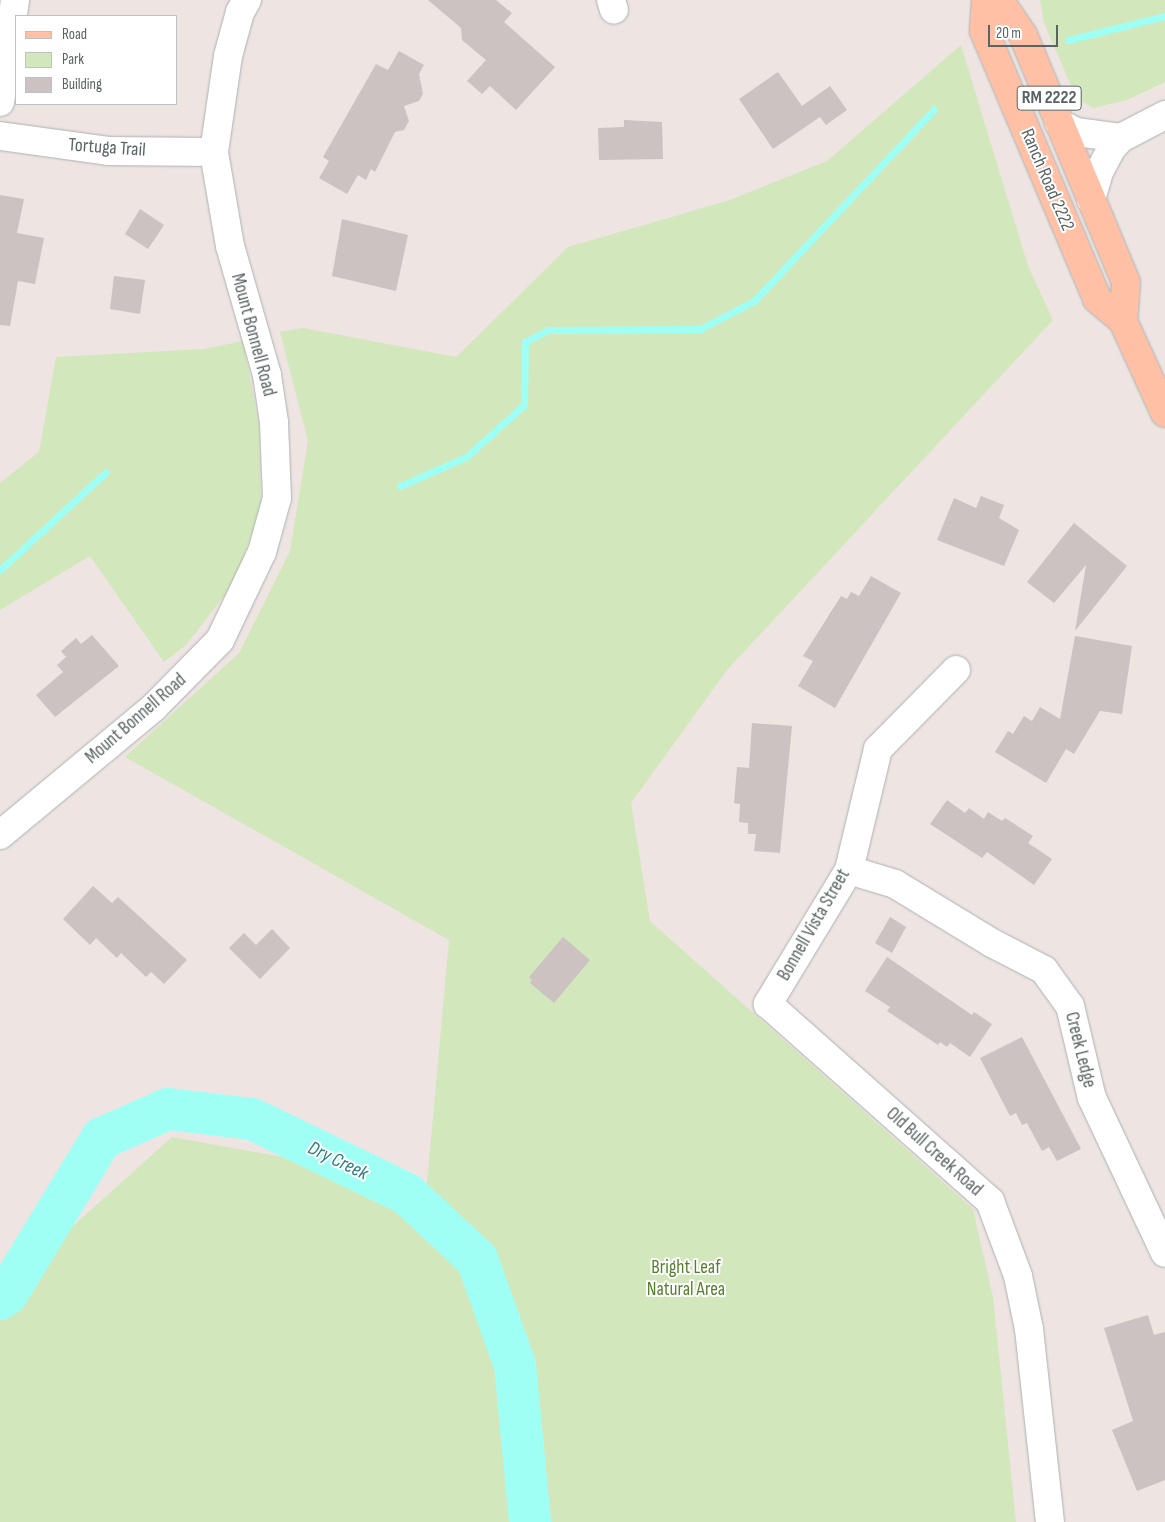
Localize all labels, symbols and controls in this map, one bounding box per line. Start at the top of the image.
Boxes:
legend [15,15,178,105]
scale bar [990,15,1060,47]
text: 20 m [996,24,1021,43]
text: Road [62,25,87,44]
text: Park [62,50,84,69]
text: Building [62,75,102,94]
road number: RM 2222 [1016,82,1082,114]
street label: Ranch Road 2222 [1015,125,1079,235]
street label: Tortuga Trail [68,134,146,162]
street label: Mount Bonnell Road [226,271,280,399]
street label: Mount Bonnell Road [81,669,191,769]
street label: Bonnell Vista Street [773,865,855,985]
street label: Creek Ledge [1060,1010,1100,1090]
street label: Old Bull Creek Road [881,1103,987,1201]
water label: Dry Creek [304,1136,372,1186]
park label: Bright Leaf Natural Area [647,1257,725,1301]

